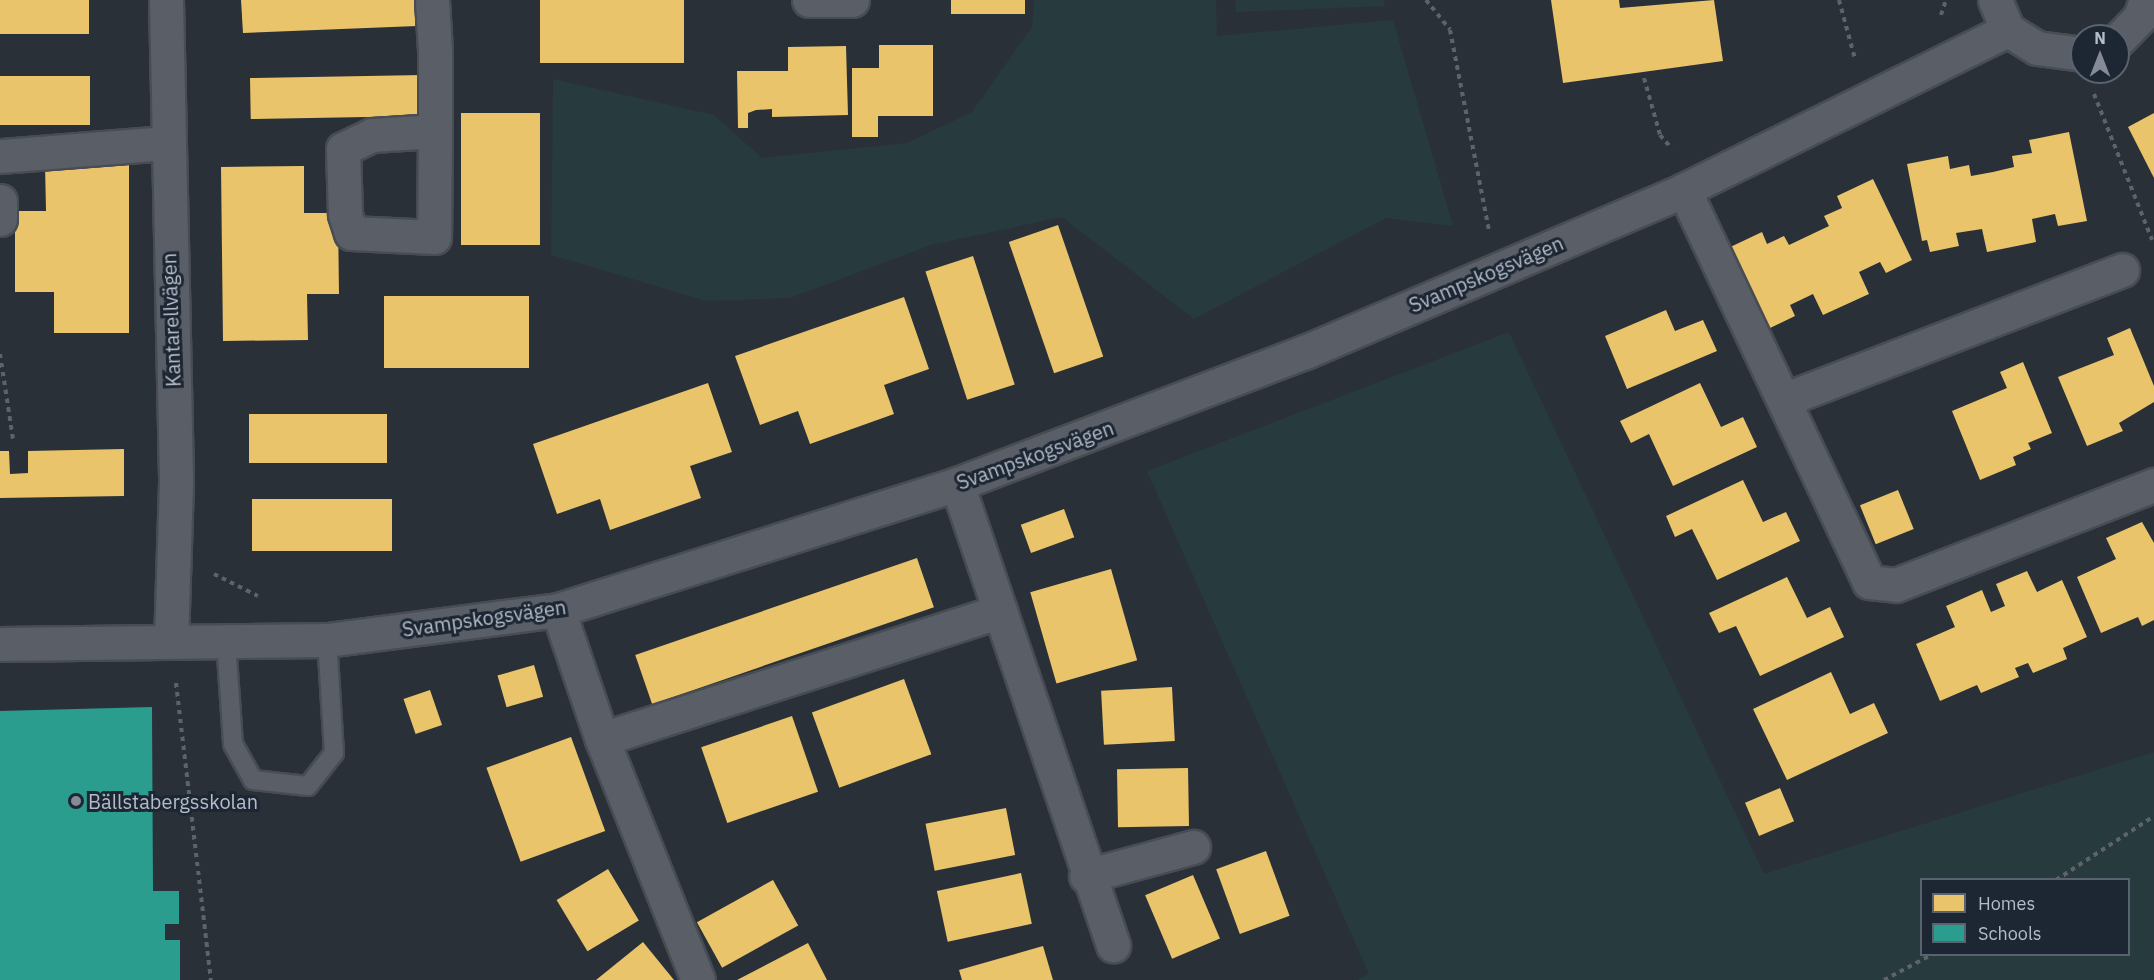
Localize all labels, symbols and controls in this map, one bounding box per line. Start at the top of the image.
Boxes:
north arrow [2070,24,2130,84]
text: N [2094,28,2106,48]
street label: Svampskogsvägen [1405,231,1567,317]
street label: Kantarellvägen [157,253,185,387]
street label: Svampskogsvägen [953,415,1117,495]
street label: Svampskogsvägen [400,595,568,641]
place label: Bällstabergsskolan [88,789,258,813]
marker: Bällstabergsskolan [69,794,83,808]
legend [1920,878,2130,956]
text: Homes [1978,892,2035,915]
text: Schools [1978,922,2042,945]

